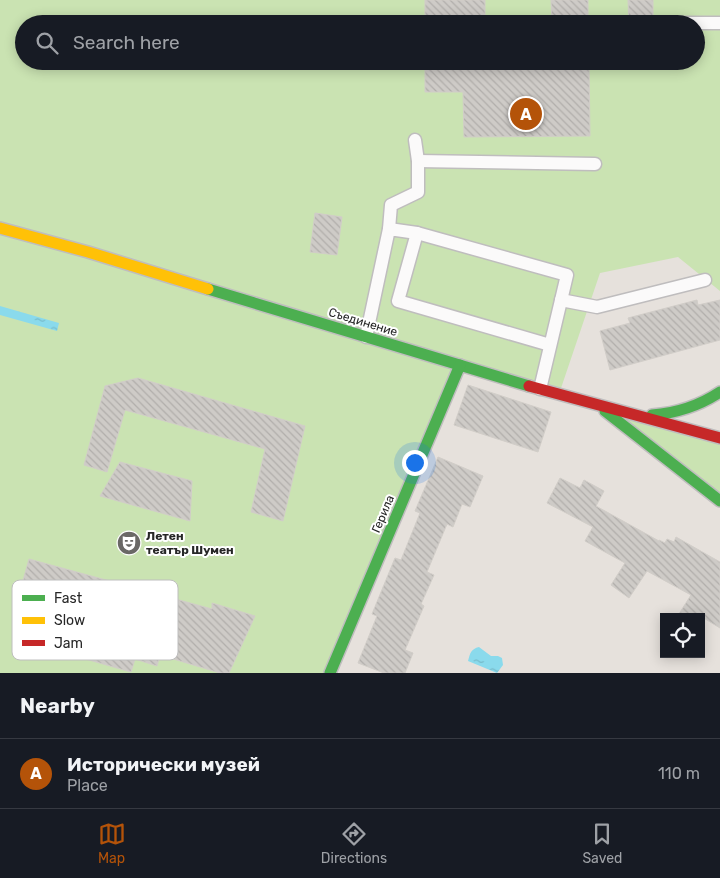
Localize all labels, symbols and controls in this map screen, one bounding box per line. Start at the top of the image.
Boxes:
search box [15,15,705,70]
icon: search [33,29,61,57]
text: Search here [73,31,180,54]
pin: A [510,95,542,133]
street label: Съединение [327,305,399,339]
your location [402,450,428,476]
street label: Герила [369,493,397,535]
place label: Летен театър Шумен [146,529,234,557]
theatre icon: Летен театър Шумен [116,530,142,556]
legend [12,580,178,660]
text: Fast [54,590,83,607]
text: Slow [54,612,85,629]
map controls [660,613,705,658]
button: locate [660,613,705,658]
text: Jam [54,635,83,652]
text: Nearby [20,693,95,718]
text: Исторически музей [67,753,260,776]
text: A [30,764,42,783]
text: 110 m [658,764,700,783]
text: Place [67,776,108,795]
tab: Map [98,820,126,867]
tab: Directions [321,820,387,867]
tab: Saved [582,820,622,867]

